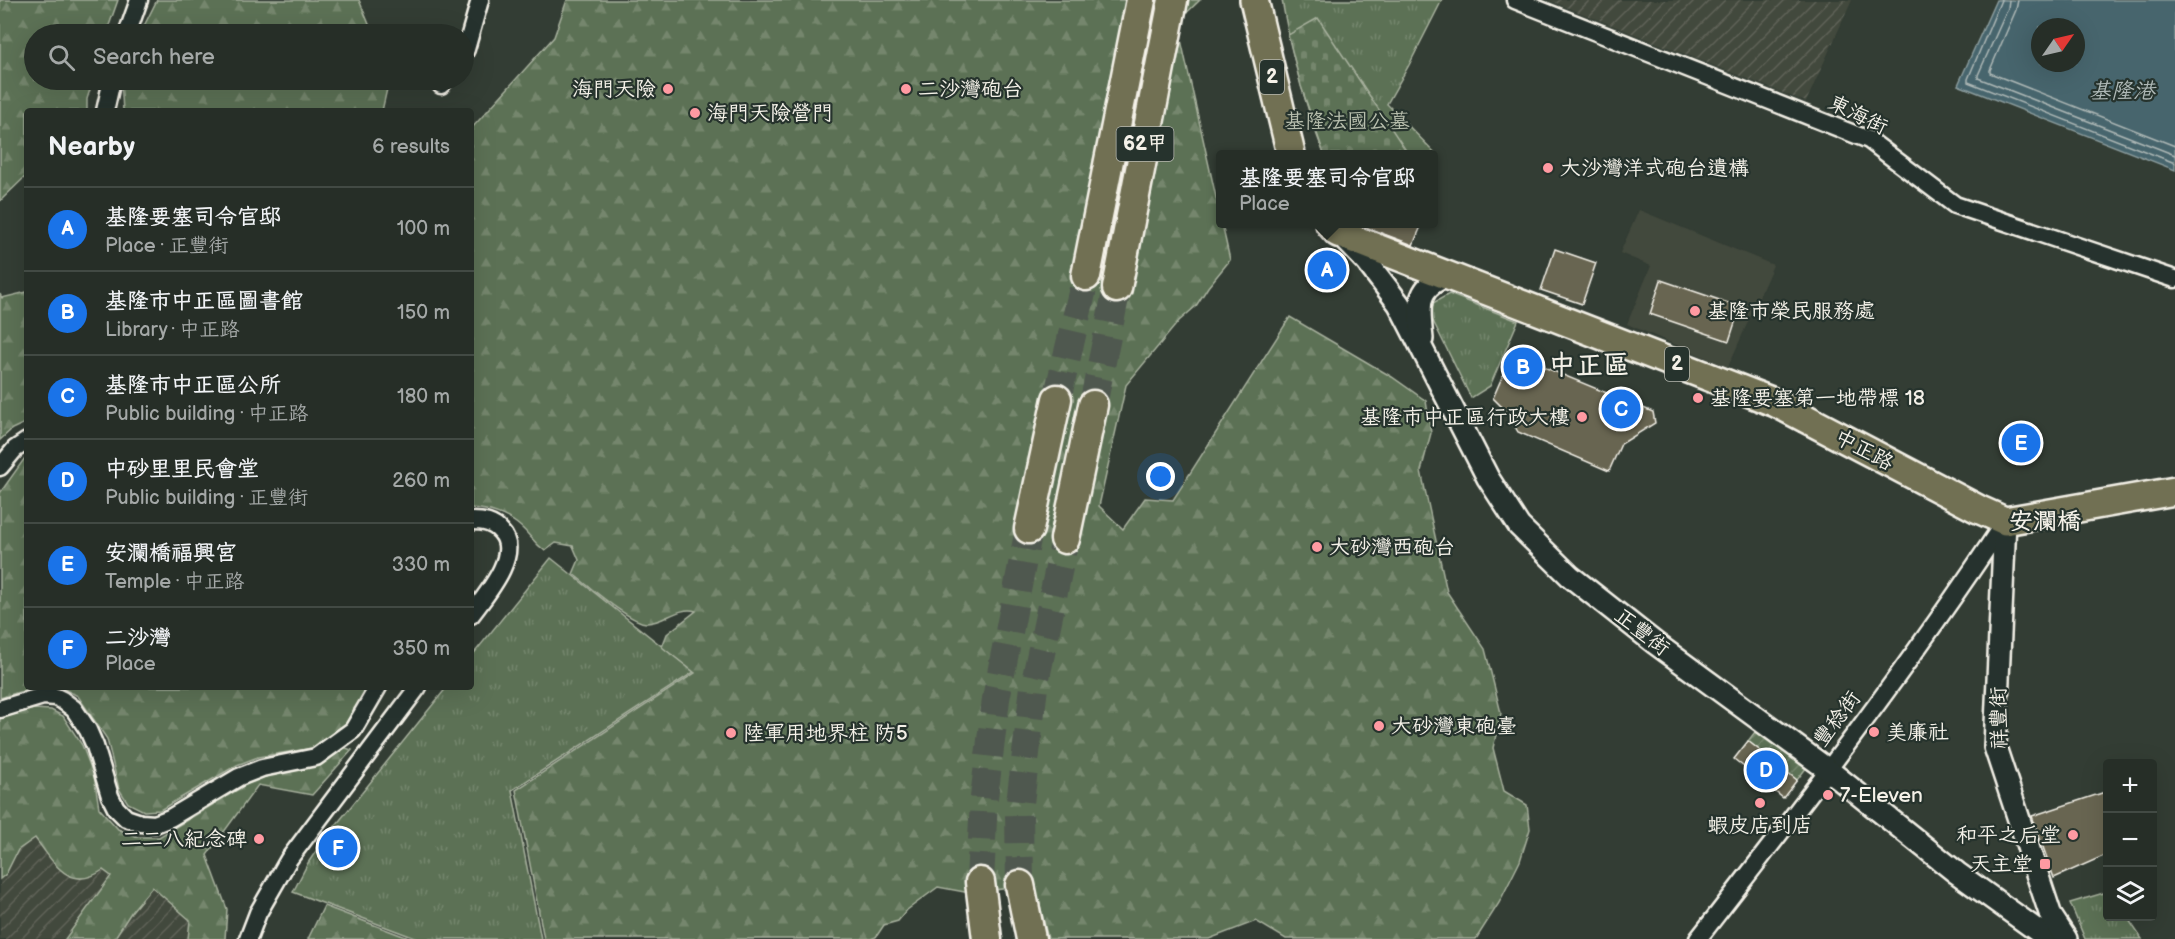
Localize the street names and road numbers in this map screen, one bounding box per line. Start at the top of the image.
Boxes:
road number: 2 [1260,60,1284,94]
street label: 東海街 [1824,90,1892,140]
road number: 62甲 [1116,127,1174,161]
road number: 2 [1665,347,1689,381]
street label: 中正路 [1830,424,1898,476]
street label: 正豐街 [1609,603,1675,661]
street label: 豐稔街 [1808,686,1866,752]
street label: 祥豐街 [1986,686,2012,750]

